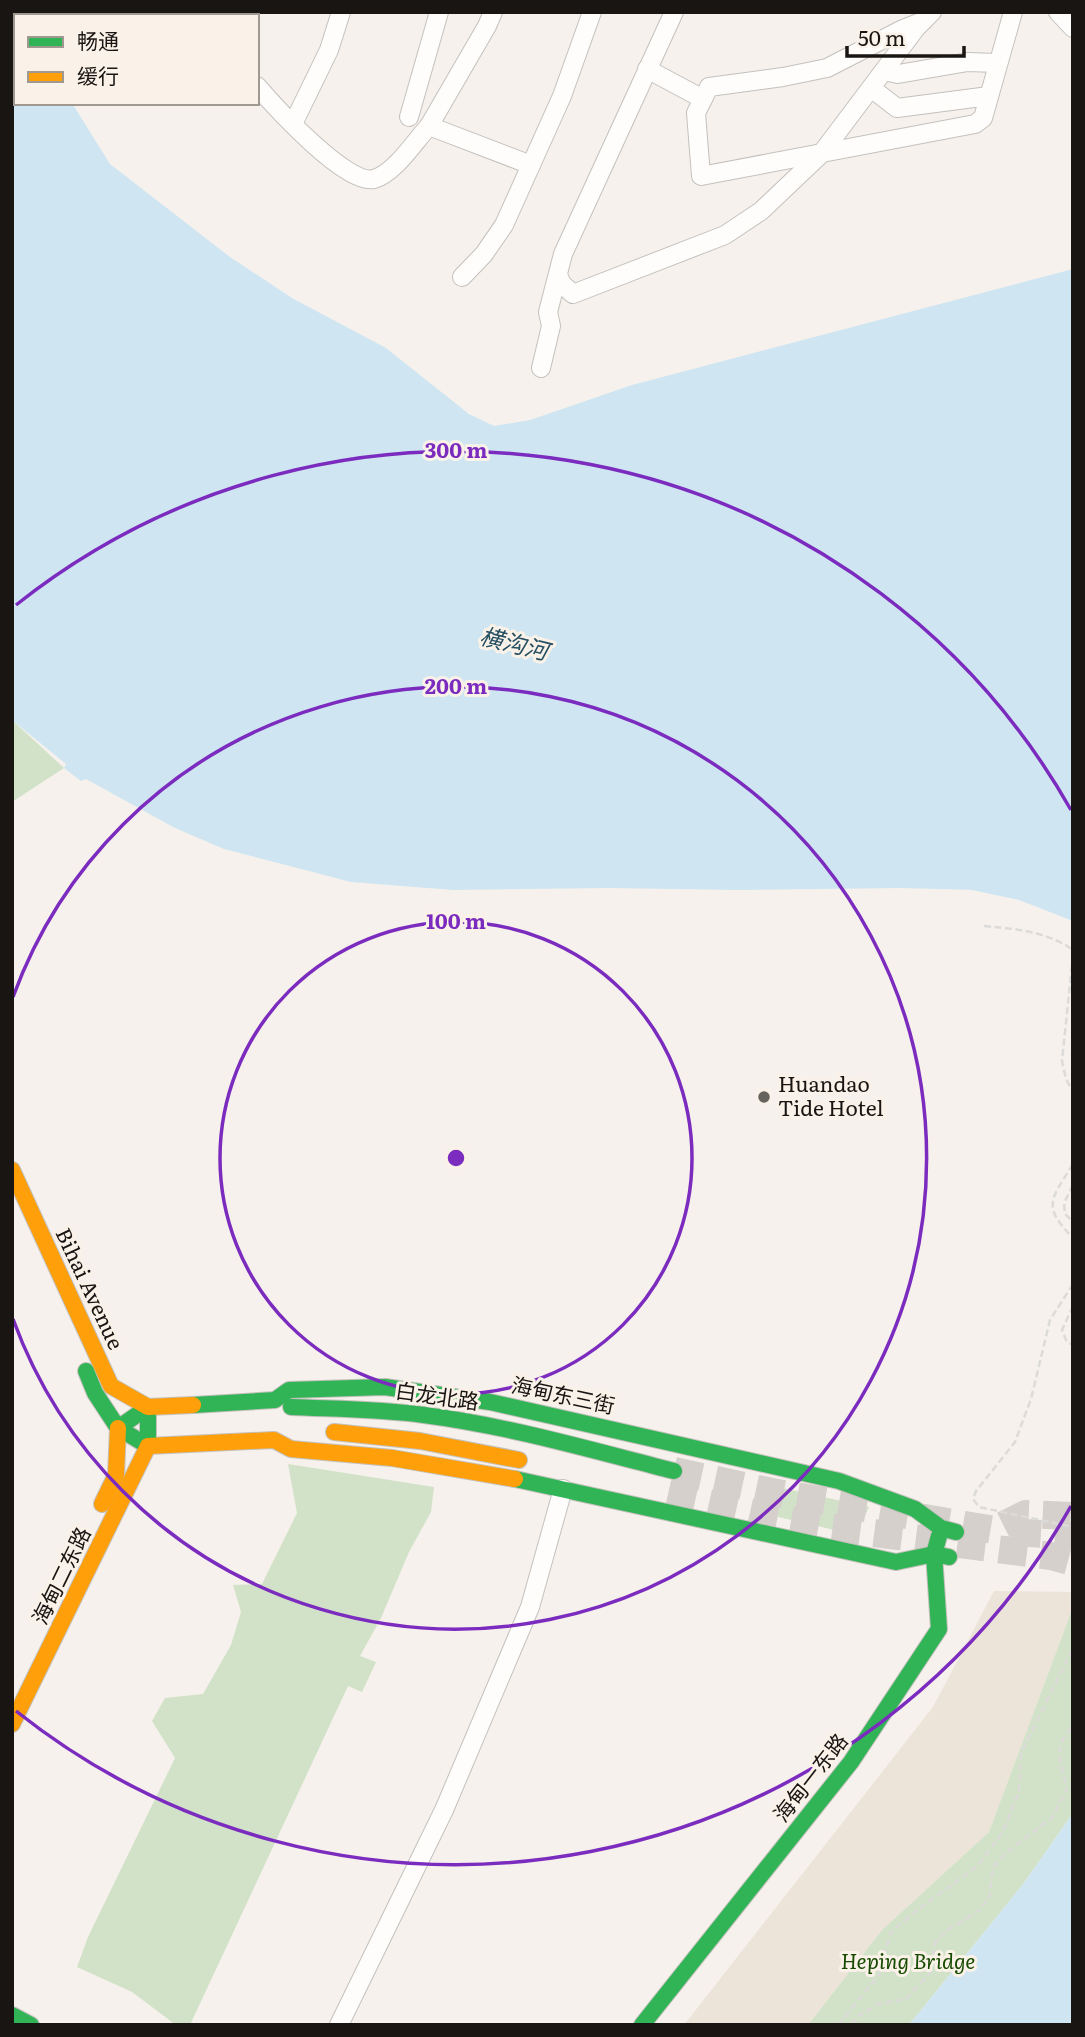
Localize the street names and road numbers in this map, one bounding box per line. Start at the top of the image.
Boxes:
street label: Bihai Avenue [50,1222,133,1354]
street label: 海甸东三街 [509,1367,618,1420]
street label: 白龙北路 [394,1373,481,1416]
street label: 海甸二东路 [23,1521,97,1629]
street label: 海甸一东路 [764,1726,854,1827]

